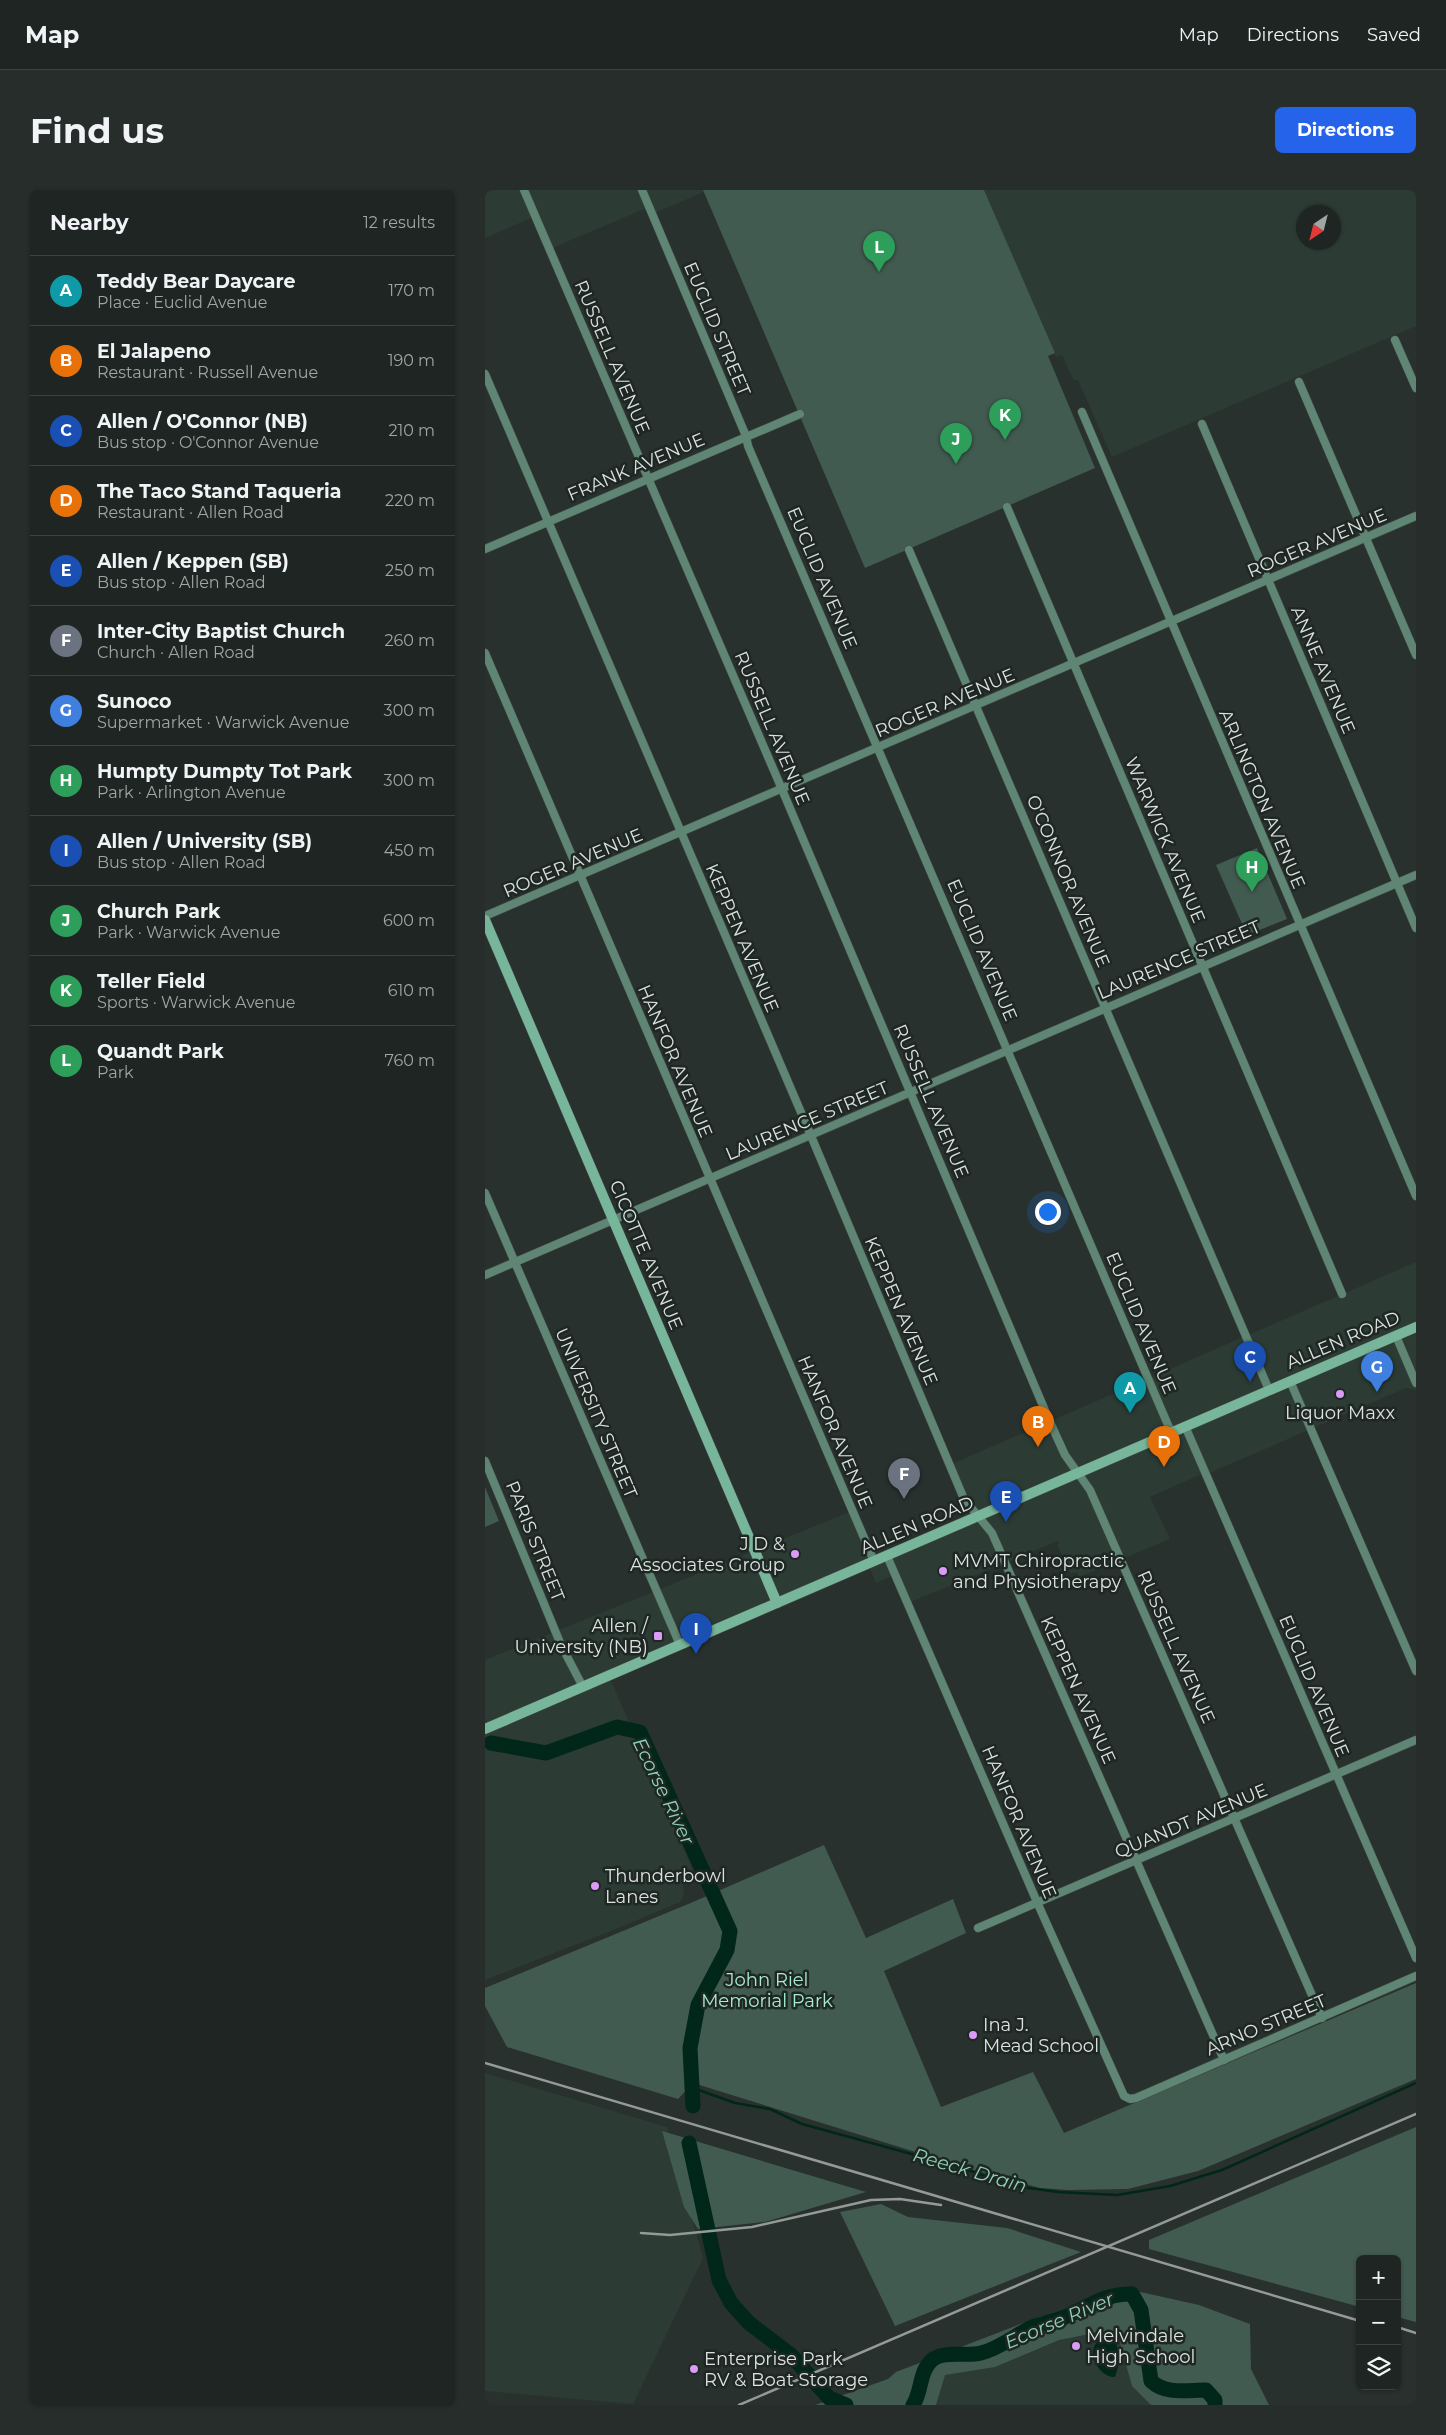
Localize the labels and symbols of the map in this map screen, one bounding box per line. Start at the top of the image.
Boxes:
north arrow [1296,205,1341,250]
pin: L [863,231,895,272]
street label: EUCLID STREET [679,259,755,400]
street label: RUSSELL AVENUE [570,277,654,437]
pin: K [989,399,1021,440]
pin: J [940,423,972,464]
street label: FRANK AVENUE [564,428,708,506]
street label: EUCLID AVENUE [782,504,862,652]
street label: ROGER AVENUE [1244,504,1390,582]
street label: ANNE AVENUE [1286,603,1360,737]
street label: RUSSELL AVENUE [730,648,814,808]
street label: ROGER AVENUE [872,664,1018,742]
street label: ARLINGTON AVENUE [1214,706,1310,892]
street label: WARWICK AVENUE [1120,754,1210,926]
street label: O'CONNOR AVENUE [1022,792,1114,970]
street label: ROGER AVENUE [500,824,646,902]
pin: H [1236,851,1268,892]
street label: KEPPEN AVENUE [701,860,783,1016]
street label: EUCLID AVENUE [942,876,1022,1024]
street label: LAURENCE STREET [1094,915,1265,1004]
street label: HANFOR AVENUE [633,981,717,1141]
street label: RUSSELL AVENUE [889,1021,973,1181]
street label: LAURENCE STREET [722,1076,893,1165]
street label: CICOTTE AVENUE [605,1177,687,1333]
your location [1035,1199,1061,1225]
street label: KEPPEN AVENUE [860,1233,942,1389]
street label: EUCLID AVENUE [1101,1249,1181,1397]
street label: ALLEN ROAD [1283,1306,1403,1374]
street label: UNIVERSITY STREET [550,1324,642,1502]
pin: C [1234,1341,1266,1382]
pin: G [1361,1351,1393,1392]
street label: HANFOR AVENUE [793,1352,877,1512]
pin: A [1114,1372,1146,1413]
marker: Liquor Maxx [1334,1388,1346,1400]
place label: Liquor Maxx [1285,1402,1395,1424]
pin: B [1022,1406,1054,1447]
pin: D [1148,1426,1180,1467]
pin: F [888,1458,920,1499]
street label: PARIS STREET [501,1478,569,1605]
pin: E [990,1481,1022,1522]
street label: ALLEN ROAD [857,1491,977,1559]
place label: J D & Associates Group [630,1533,785,1576]
marker: J D & Associates Group [789,1548,801,1560]
place label: MVMT Chiropractic and Physiotherapy [953,1550,1124,1593]
marker: MVMT Chiropractic and Physiotherapy [937,1565,949,1577]
street label: RUSSELL AVENUE [1132,1567,1220,1727]
street label: EUCLID AVENUE [1274,1612,1354,1760]
pin: I [680,1613,712,1654]
street label: KEPPEN AVENUE [1036,1613,1120,1767]
place label: Allen / University (NB) [515,1615,649,1658]
marker: Allen / University (NB) [652,1630,664,1642]
water label: Ecorse River [628,1734,700,1849]
street label: HANFOR AVENUE [977,1742,1061,1902]
street label: QUANDT AVENUE [1111,1779,1271,1863]
place label: Thunderbowl Lanes [605,1865,726,1908]
marker: Thunderbowl Lanes [589,1880,601,1892]
park label: John Riel Memorial Park [701,1969,833,2012]
street label: ARNO STREET [1202,1989,1330,2060]
place label: Ina J. Mead School [983,2014,1099,2057]
marker: Ina J. Mead School [967,2029,979,2041]
water label: Reeck Drain [910,2143,1029,2198]
water label: Ecorse River [1001,2287,1118,2354]
place label: Melvindale High School [1086,2325,1195,2368]
marker: Melvindale High School [1070,2340,1082,2352]
place label: Enterprise Park RV & Boat Storage [704,2348,868,2391]
marker: Enterprise Park RV & Boat Storage [688,2363,700,2375]

